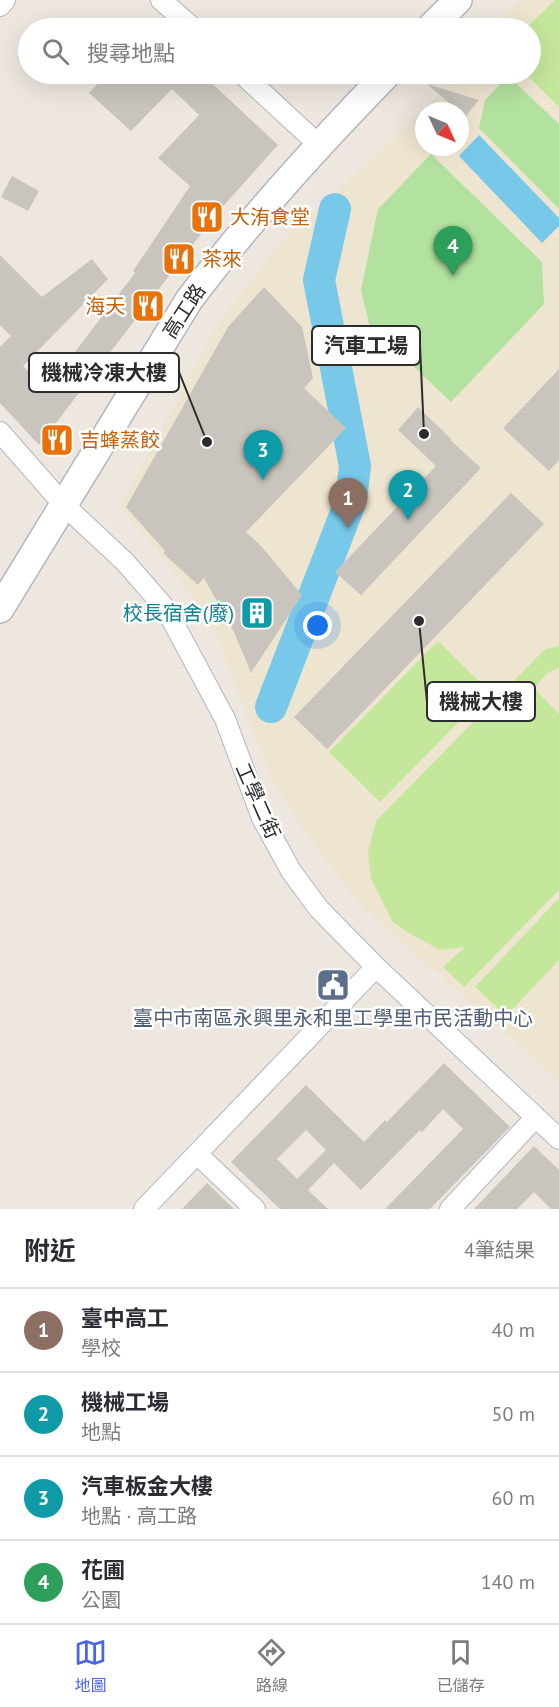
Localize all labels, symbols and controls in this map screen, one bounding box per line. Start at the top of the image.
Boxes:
search box [18,18,541,84]
icon: search [39,35,72,68]
text: 搜尋地點 [87,39,175,67]
north arrow [415,102,469,156]
restaurant icon: 大洧食堂 [189,199,225,235]
place label: 大洧食堂 [230,204,310,230]
pin: 4 [434,226,472,276]
restaurant icon: 茶來 [161,241,197,277]
place label: 茶來 [202,246,242,272]
street label: 高工路 [157,279,211,343]
restaurant icon: 海天 [130,288,166,324]
place label: 海天 [85,293,125,319]
callout: 汽車工場 [312,326,420,365]
text: 汽車工場 [324,332,408,359]
callout: 機械冷凍大樓 [29,353,179,392]
text: 機械冷凍大樓 [41,359,167,386]
restaurant icon: 吉蜂蒸餃 [39,422,75,458]
place label: 吉蜂蒸餃 [80,427,160,453]
pin: 3 [244,430,282,480]
pin: 2 [388,470,428,520]
pin: 1 [328,478,368,528]
building icon: 校長宿舍(廢) [239,595,275,631]
place label: 校長宿舍(廢) [123,600,234,626]
your location [303,611,332,640]
callout: 機械大樓 [427,682,535,721]
text: 機械大樓 [439,688,523,715]
street label: 工學二街 [230,759,286,843]
public building icon: 臺中市南區永興里永和里工學里市民活動中心 [315,967,351,1003]
place label: 臺中市南區永興里永和里工學里市民活動中心 [133,1005,533,1031]
text: 附近 [24,1234,76,1267]
text: 4筆結果 [464,1237,535,1263]
text: 臺中高工 [81,1304,169,1332]
text: 1 [38,1317,49,1343]
text: 40 m [492,1317,535,1343]
text: 學校 [81,1335,121,1361]
text: 機械工場 [81,1388,169,1416]
text: 2 [38,1401,49,1427]
text: 50 m [492,1401,535,1427]
text: 地點 [81,1419,121,1445]
text: 汽車板金大樓 [81,1472,213,1500]
text: 3 [38,1485,49,1511]
text: 60 m [492,1485,535,1511]
text: 地點 · 高工路 [81,1503,197,1529]
text: 花圃 [81,1556,125,1584]
text: 4 [38,1569,49,1595]
text: 140 m [481,1569,535,1595]
text: 公園 [81,1587,121,1613]
tab: 地圖 [74,1636,107,1696]
tab: 路線 [255,1636,288,1696]
tab: 已儲存 [437,1636,485,1696]

